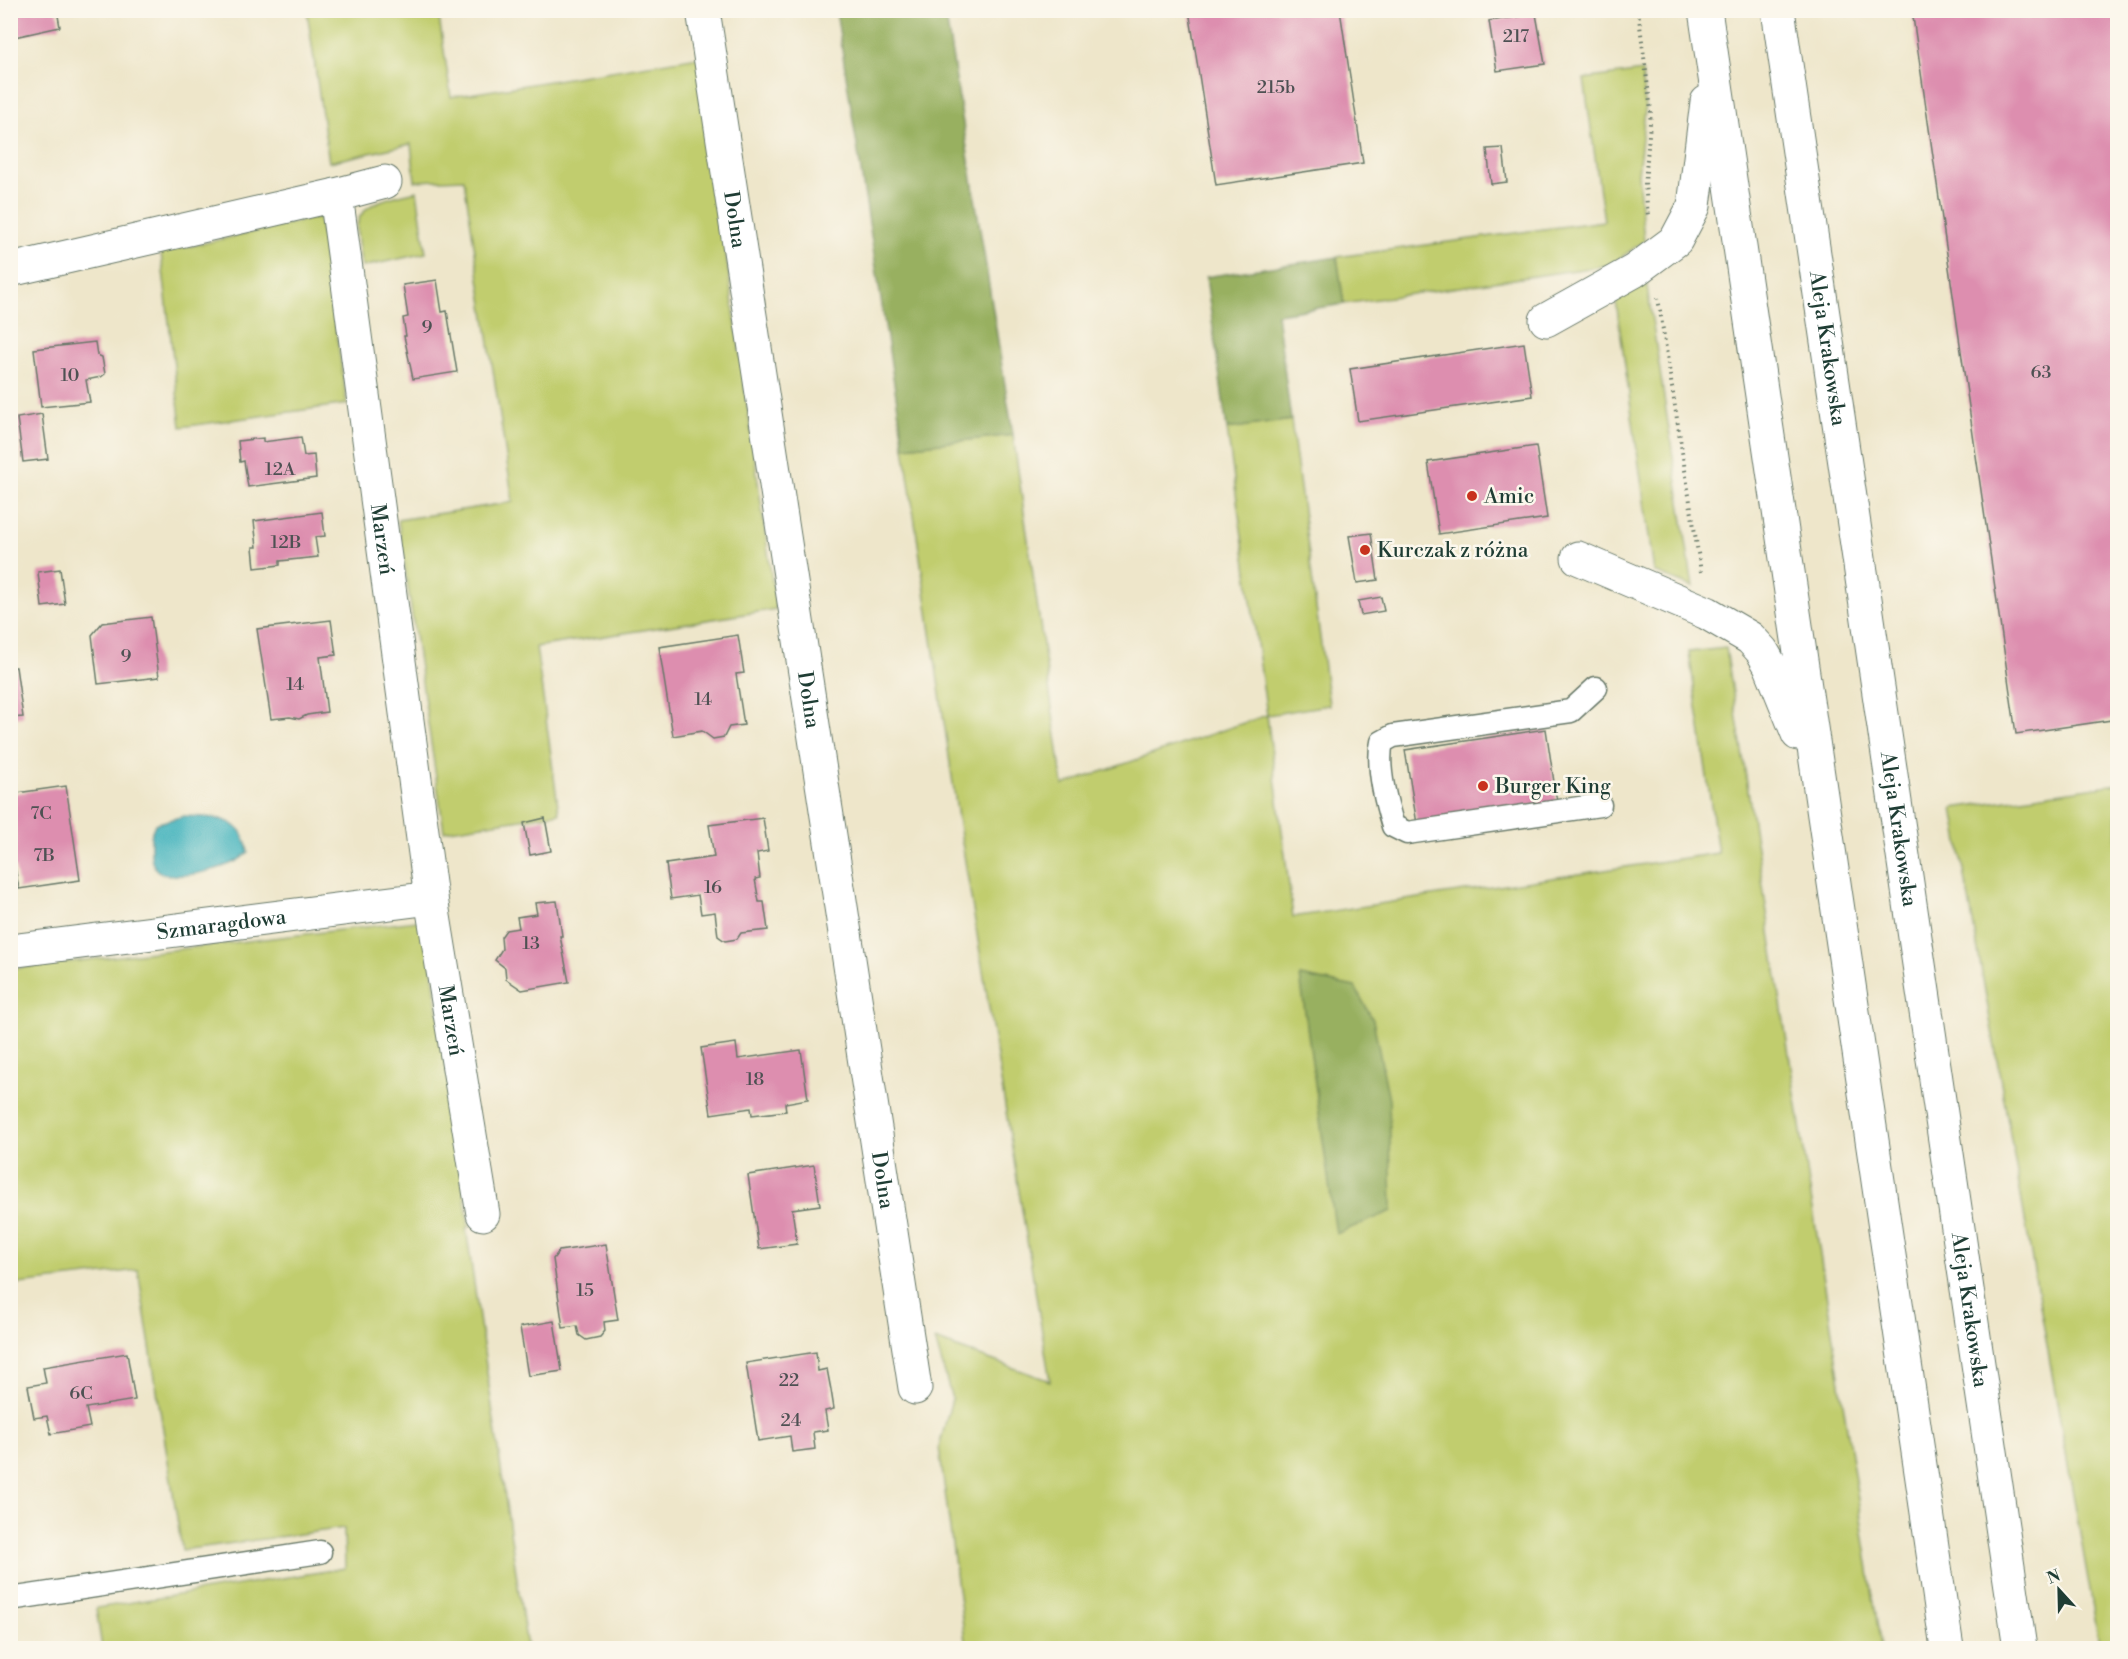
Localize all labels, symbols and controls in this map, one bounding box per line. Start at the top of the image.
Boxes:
house number: 217 [1503,25,1529,48]
house number: 215b [1257,76,1295,99]
street label: Dolna [717,189,752,250]
street label: Aleja Krakowska [1803,268,1851,428]
house number: 9 [422,316,433,339]
house number: 63 [2031,361,2051,384]
house number: 10 [60,364,80,387]
house number: 12A [265,458,296,481]
place label: Amic [1483,484,1534,510]
marker: Amic [1465,489,1479,503]
street label: Marzeń [364,502,399,577]
house number: 12B [270,531,302,554]
place label: Kurczak z różna [1377,538,1529,564]
marker: Kurczak z różna [1358,543,1372,557]
house number: 9 [121,645,132,668]
street label: Dolna [791,670,825,731]
house number: 14 [286,673,304,696]
house number: 14 [694,688,712,711]
street label: Aleja Krakowska [1874,749,1922,909]
place label: Burger King [1494,774,1611,800]
marker: Burger King [1476,779,1490,793]
house number: 7C [30,802,52,825]
house number: 7B [33,844,55,867]
house number: 16 [704,876,722,899]
street label: Szmaragdowa [155,904,288,946]
house number: 13 [522,932,540,955]
street label: Marzeń [432,983,469,1058]
house number: 18 [746,1068,764,1091]
street label: Dolna [865,1150,899,1211]
street label: Aleja Krakowska [1945,1230,1993,1390]
house number: 15 [576,1279,594,1302]
house number: 22 [779,1369,799,1392]
house number: 6C [69,1382,93,1405]
house number: 24 [780,1409,802,1432]
north arrow [2029,1560,2089,1620]
text: N [2044,1565,2064,1589]

